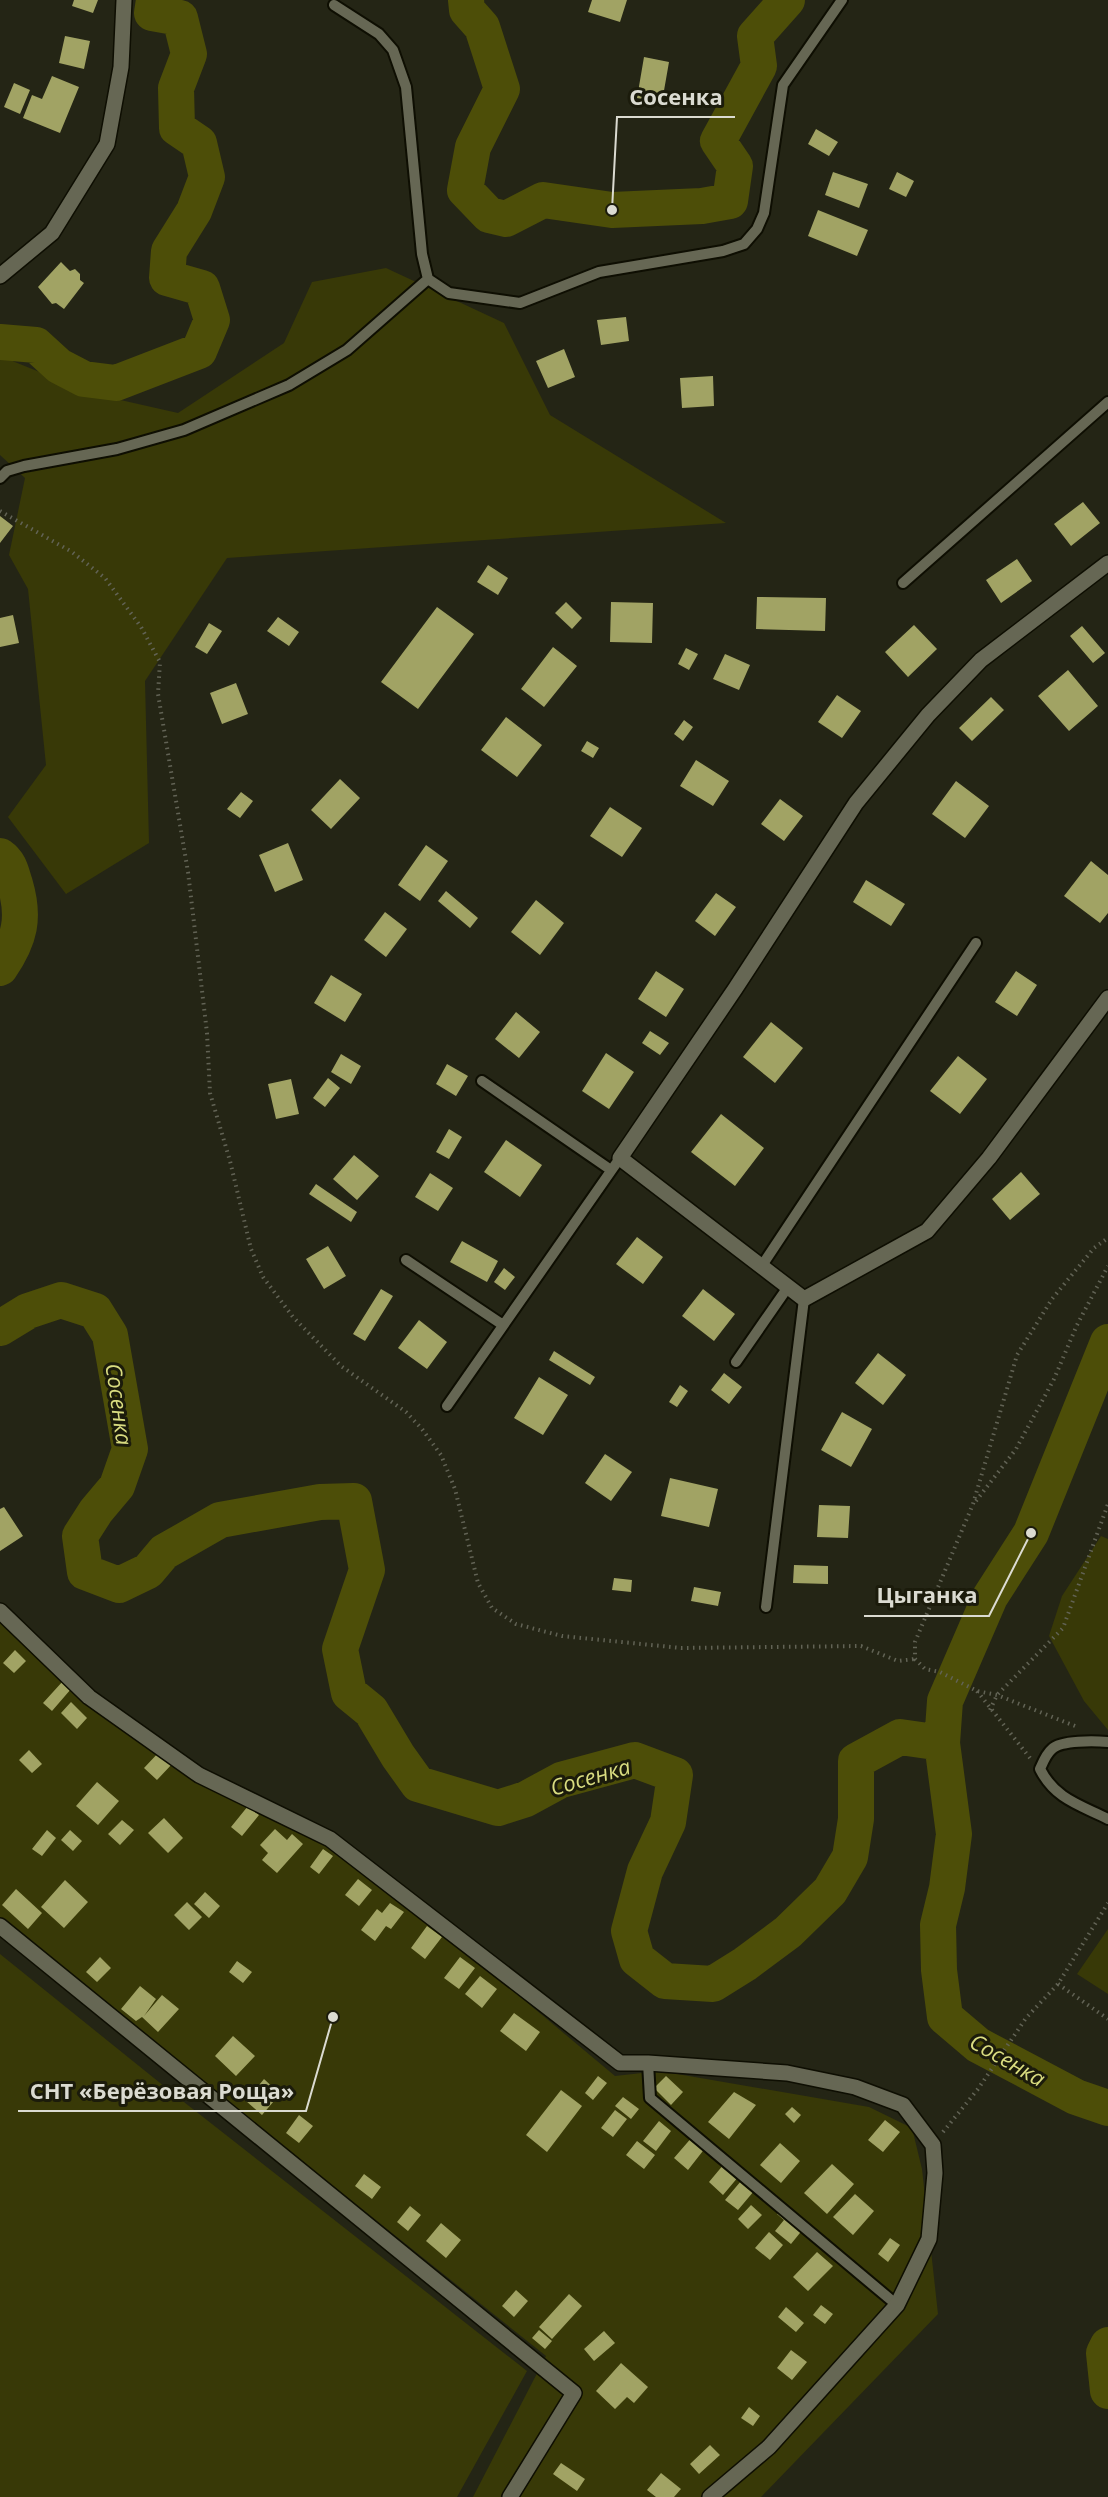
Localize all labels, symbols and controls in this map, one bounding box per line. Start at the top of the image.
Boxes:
callout: Сосенка [617,77,735,117]
text: Сосенка [629,81,723,111]
water label: Сосенка [99,1361,141,1447]
callout: Цыганка [864,1576,989,1616]
text: Цыганка [876,1579,978,1609]
water label: Сосенка [546,1750,634,1802]
water label: Сосенка [965,2025,1051,2093]
callout: СНТ «Берёзовая Роща» [18,2071,306,2111]
text: СНТ «Берёзовая Роща» [30,2075,294,2105]

